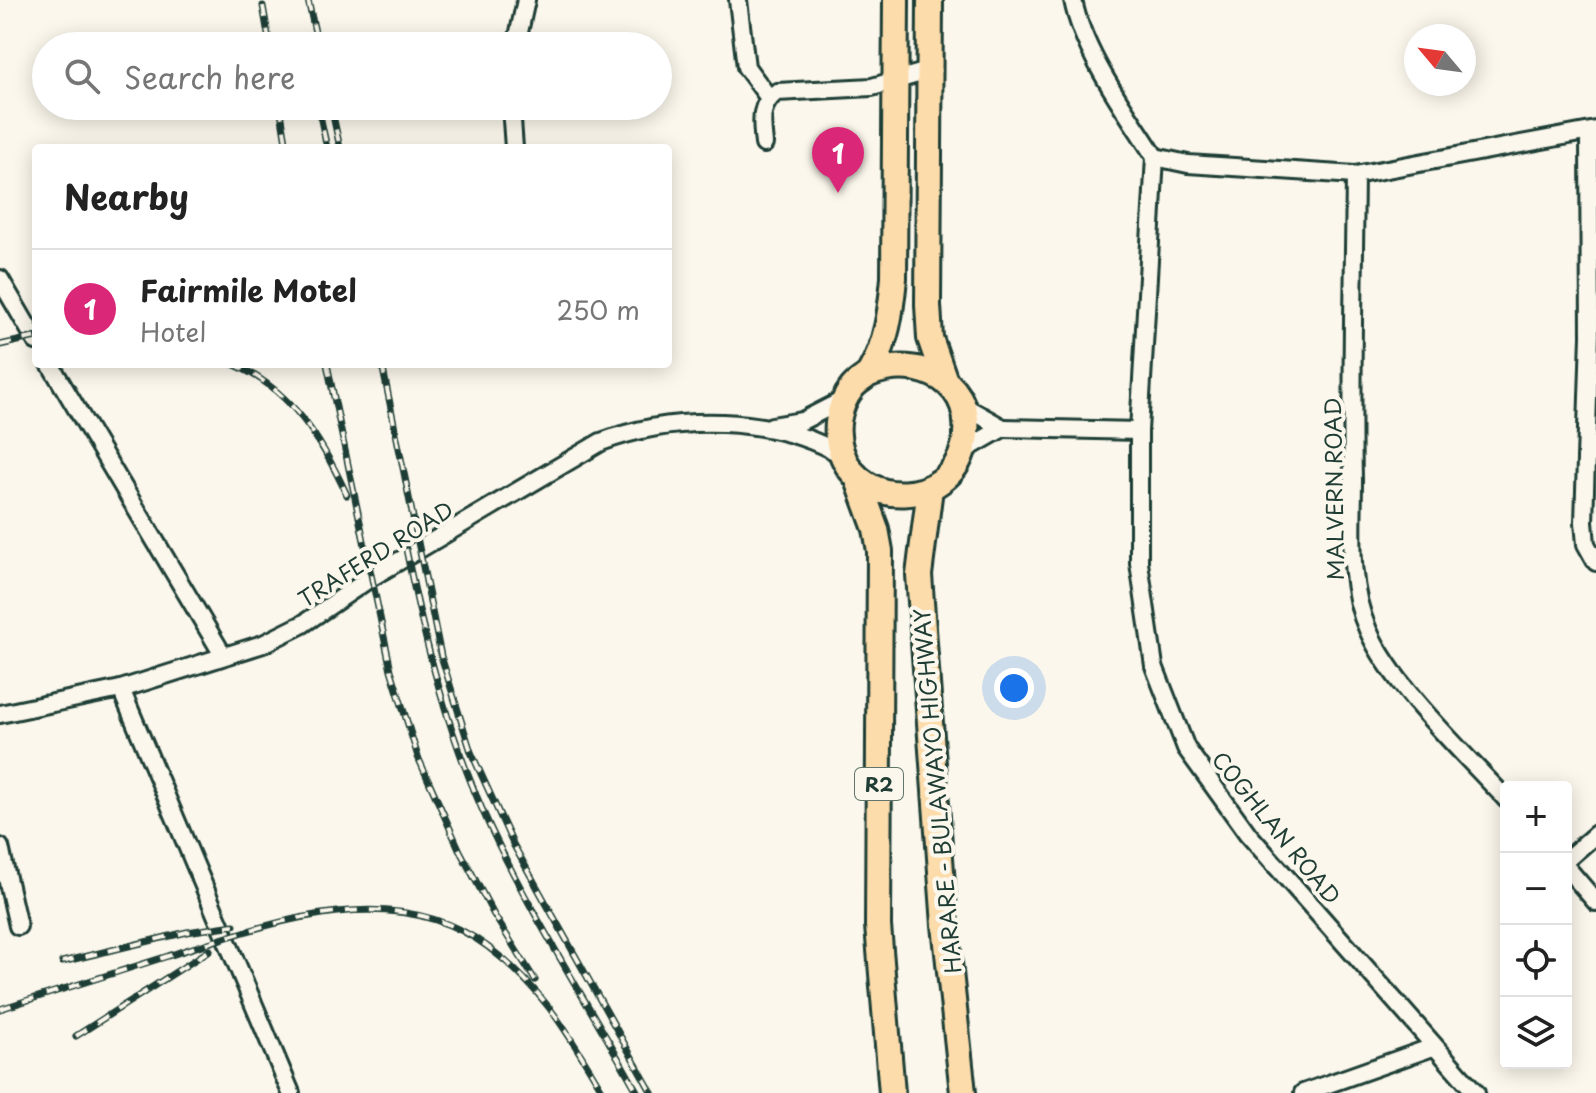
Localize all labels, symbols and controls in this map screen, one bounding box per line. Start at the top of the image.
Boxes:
north arrow [1404,24,1476,96]
search box [32,32,672,120]
icon: search [60,54,104,98]
text: Search here [124,54,296,99]
pin: 1 [812,127,864,193]
text: Nearby [64,170,189,222]
text: Fairmile Motel [140,267,356,312]
text: 1 [84,290,96,329]
text: 250 m [556,290,640,329]
text: Hotel [140,312,206,351]
street label: MALVERN ROAD [1315,397,1351,581]
street label: TRAFERD ROAD [291,492,459,614]
street label: HARARE - BULAWAYO HIGHWAY [904,607,968,975]
your location [994,668,1034,708]
street label: COGHLAN ROAD [1205,743,1349,911]
road number: R2 [855,768,903,800]
map controls [1500,781,1572,1069]
button: + [1500,781,1572,853]
button: − [1500,853,1572,925]
button: locate [1500,925,1572,997]
button: layers [1500,997,1572,1069]

